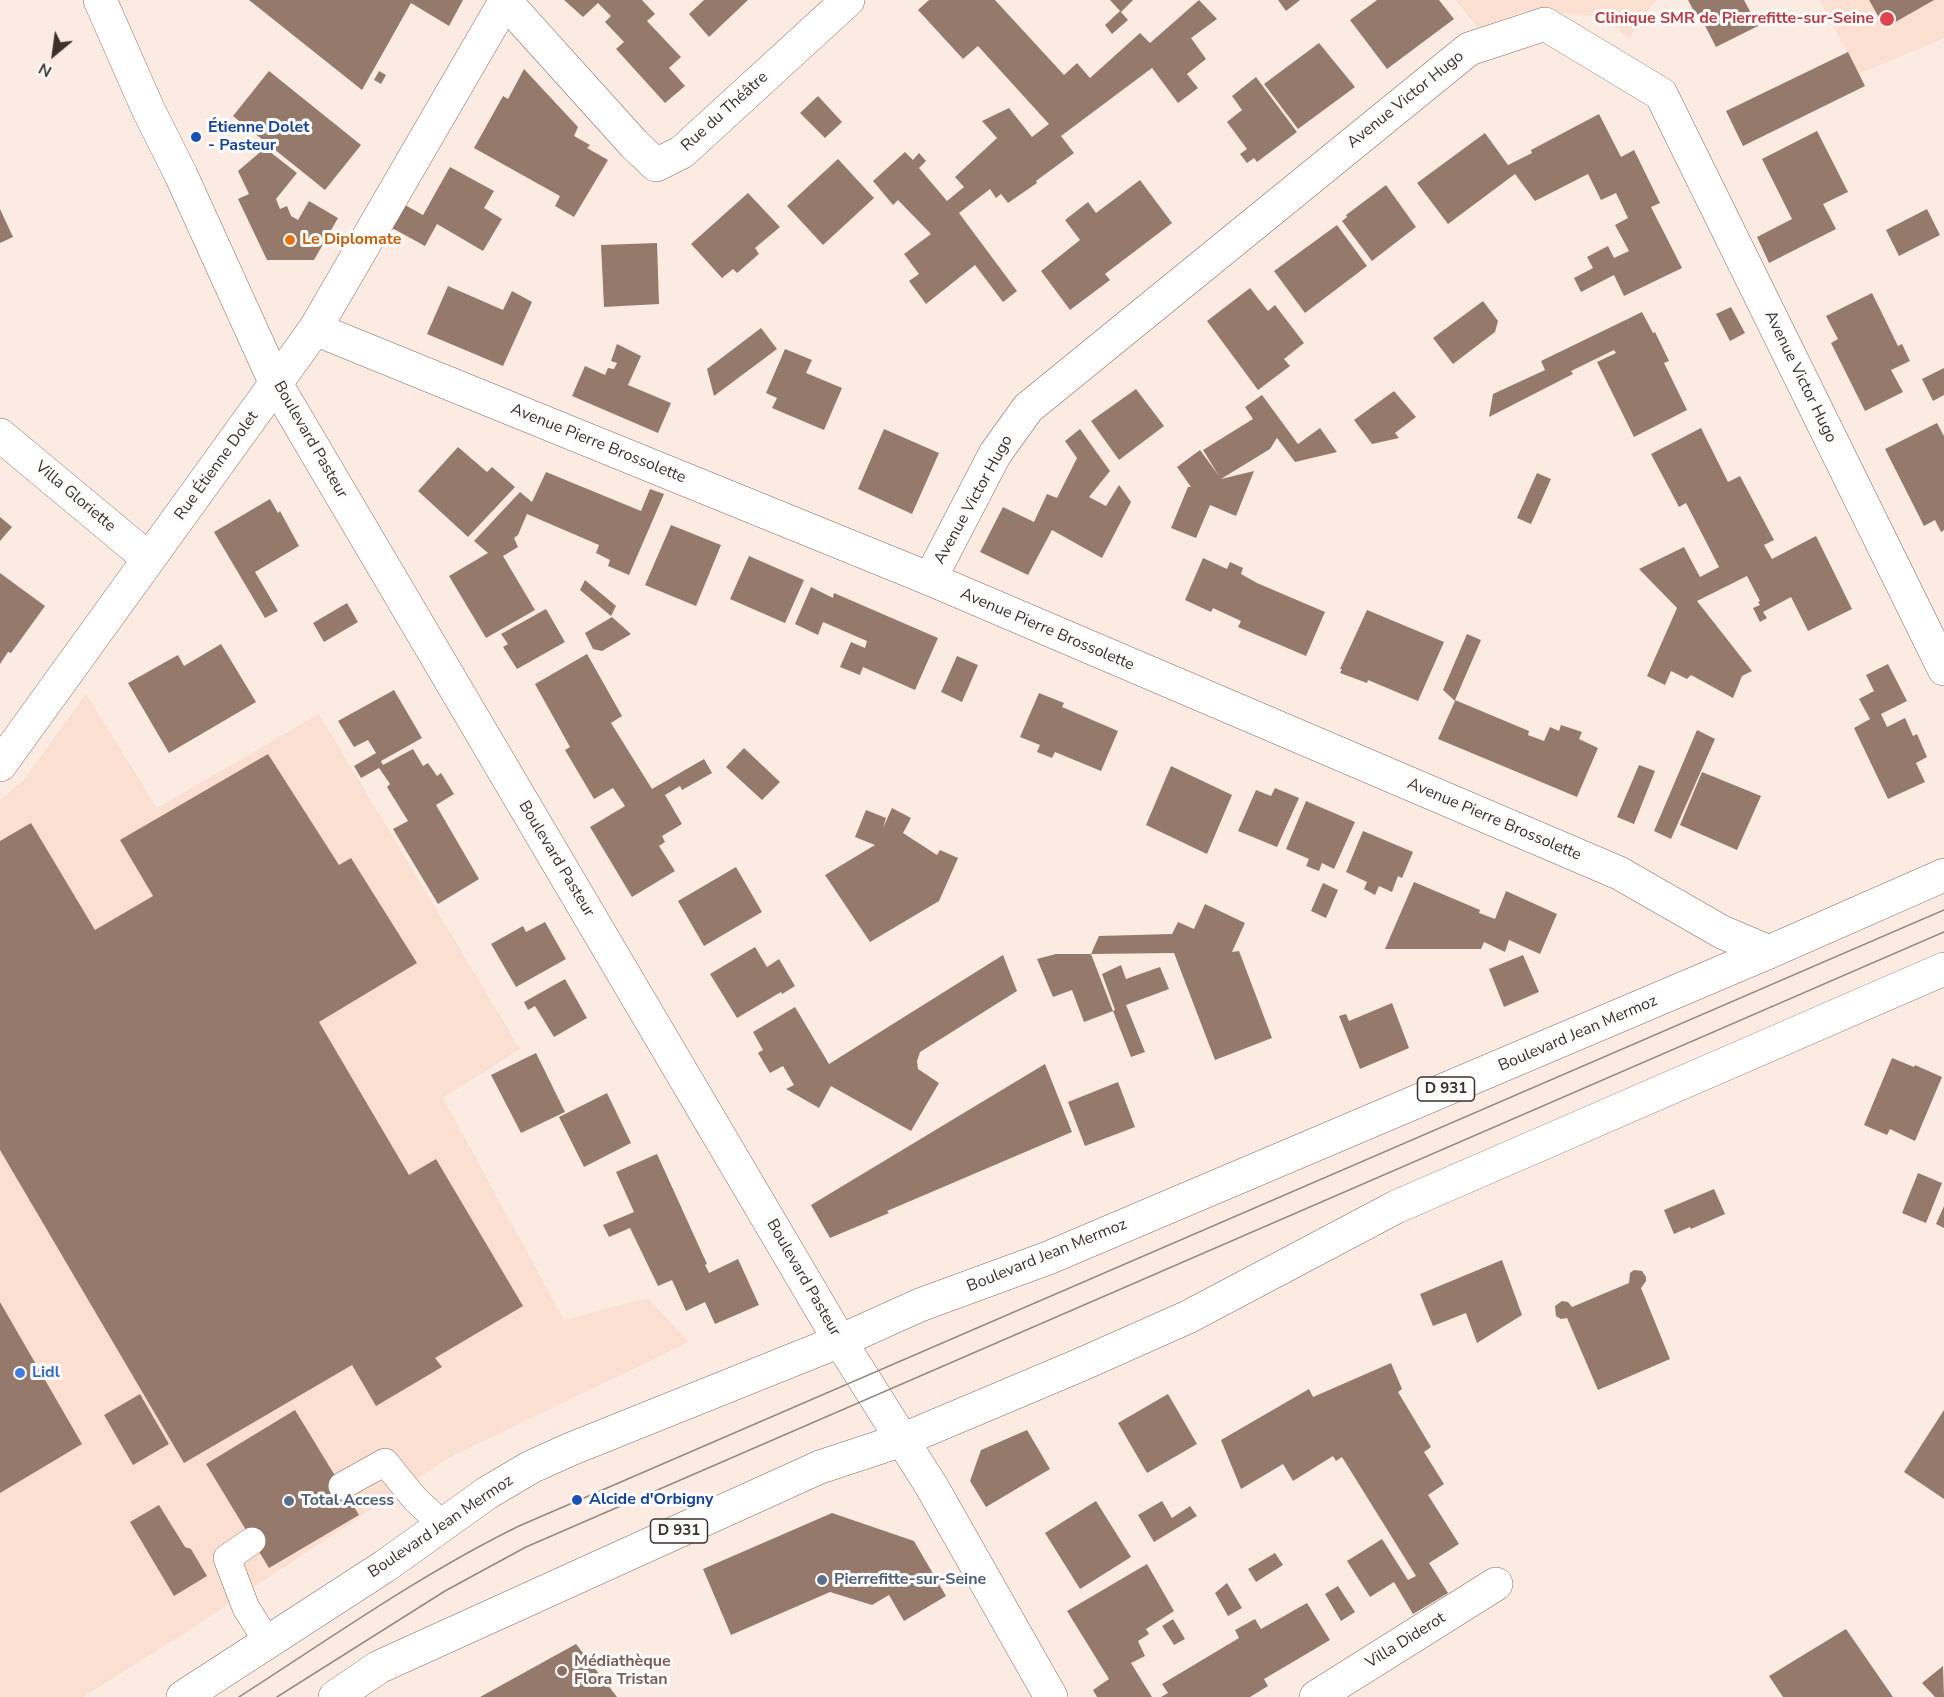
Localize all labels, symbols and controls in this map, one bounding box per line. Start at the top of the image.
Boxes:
place label: Clinique SMR de Pierrefitte-sur-Seine [1595,9,1874,29]
marker: Clinique SMR de Pierrefitte-sur-Seine [1878,10,1896,28]
north arrow [24,24,84,84]
street label: Avenue Victor Hugo [1344,47,1468,153]
text: N [35,57,56,82]
street label: Rue du Théâtre [678,68,772,156]
place label: Étienne Dolet - Pasteur [208,118,309,156]
marker: Étienne Dolet - Pasteur [189,130,203,144]
place label: Le Diplomate [302,230,402,250]
marker: Le Diplomate [283,233,297,247]
street label: Avenue Victor Hugo [1760,308,1840,446]
street label: Boulevard Pasteur [269,378,351,502]
street label: Avenue Pierre Brossolette [508,400,688,488]
street label: Rue Étienne Dolet [171,408,263,524]
street label: Avenue Victor Hugo [931,432,1017,568]
street label: Villa Gloriette [31,458,119,536]
street label: Avenue Pierre Brossolette [957,585,1137,675]
street label: Avenue Pierre Brossolette [1404,775,1584,865]
street label: Boulevard Pasteur [514,798,598,920]
street label: Boulevard Jean Mermoz [1496,992,1660,1076]
road number: D 931 [1418,1077,1474,1101]
street label: Boulevard Jean Mermoz [964,1215,1130,1297]
street label: Boulevard Pasteur [762,1216,844,1340]
place label: Lidl [32,1363,60,1383]
marker: Lidl [13,1366,27,1380]
street label: Boulevard Jean Mermoz [365,1471,517,1583]
place label: Alcide d'Orbigny [589,1490,713,1510]
place label: Total Access [301,1491,394,1511]
marker: Alcide d'Orbigny [570,1493,584,1507]
marker: Total Access [282,1494,296,1508]
road number: D 931 [650,1519,708,1543]
place label: Pierrefitte-sur-Seine [834,1570,986,1590]
marker: Pierrefitte-sur-Seine [815,1573,829,1587]
street label: Villa Diderot [1363,1609,1449,1673]
place label: Médiathèque Flora Tristan [574,1652,671,1690]
marker: Médiathèque Flora Tristan [555,1664,569,1678]

